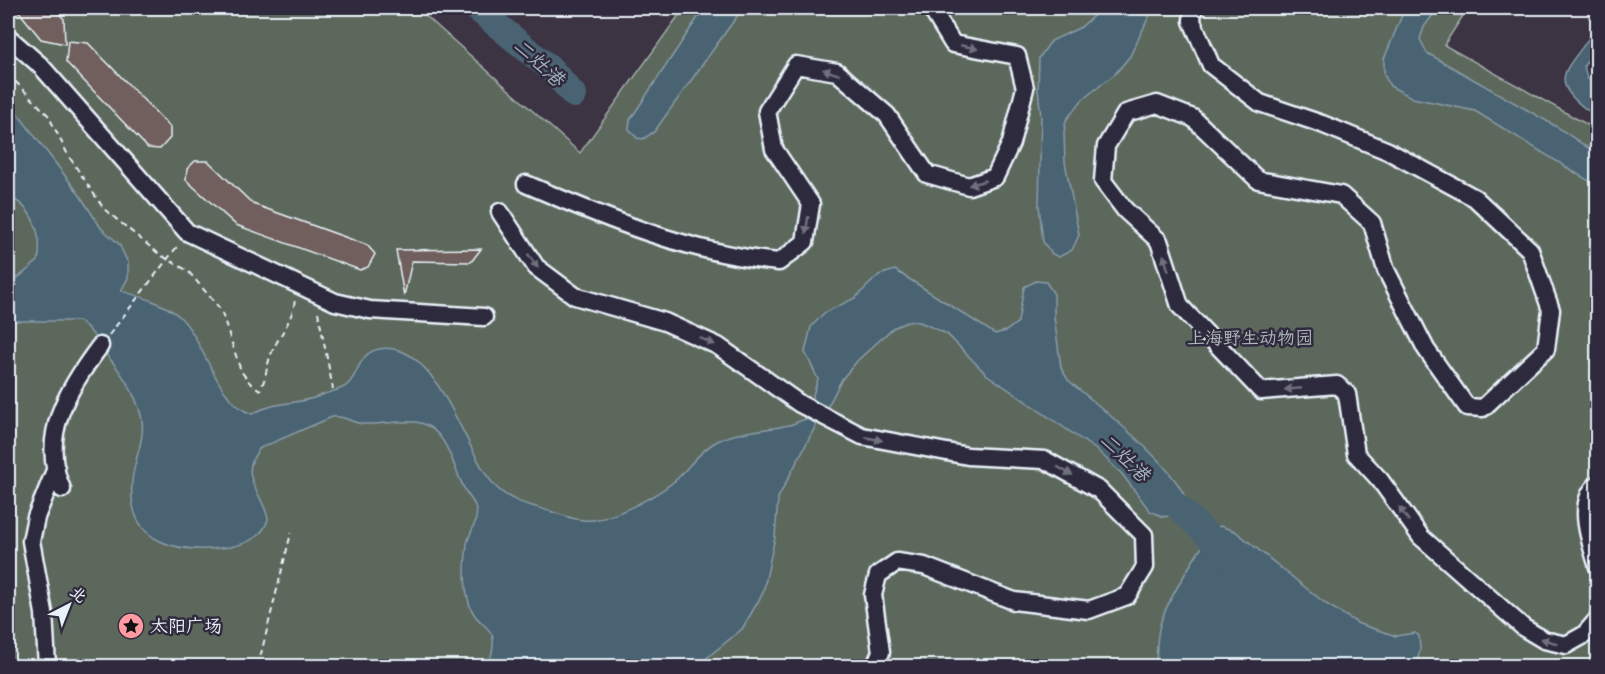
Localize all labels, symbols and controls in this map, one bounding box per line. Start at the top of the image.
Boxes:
water label: 二灶港 [507,34,569,95]
one-way arrow [960,43,979,52]
one-way arrow [822,67,840,77]
one-way arrow [968,179,986,188]
one-way arrow [803,215,812,234]
one-way arrow [527,252,539,268]
one-way arrow [1161,254,1170,272]
park label: 上海野生动物园 [1187,329,1313,351]
one-way arrow [698,336,716,346]
one-way arrow [1284,384,1303,394]
water label: 二灶港 [1093,429,1155,490]
one-way arrow [865,435,884,444]
one-way arrow [1056,466,1073,476]
one-way arrow [1398,506,1410,522]
north arrow [39,575,99,635]
text: 北 [64,583,90,609]
place icon: 太阳广场 [116,611,146,641]
place label: 太阳广场 [150,617,222,639]
one-way arrow [1540,635,1558,645]

